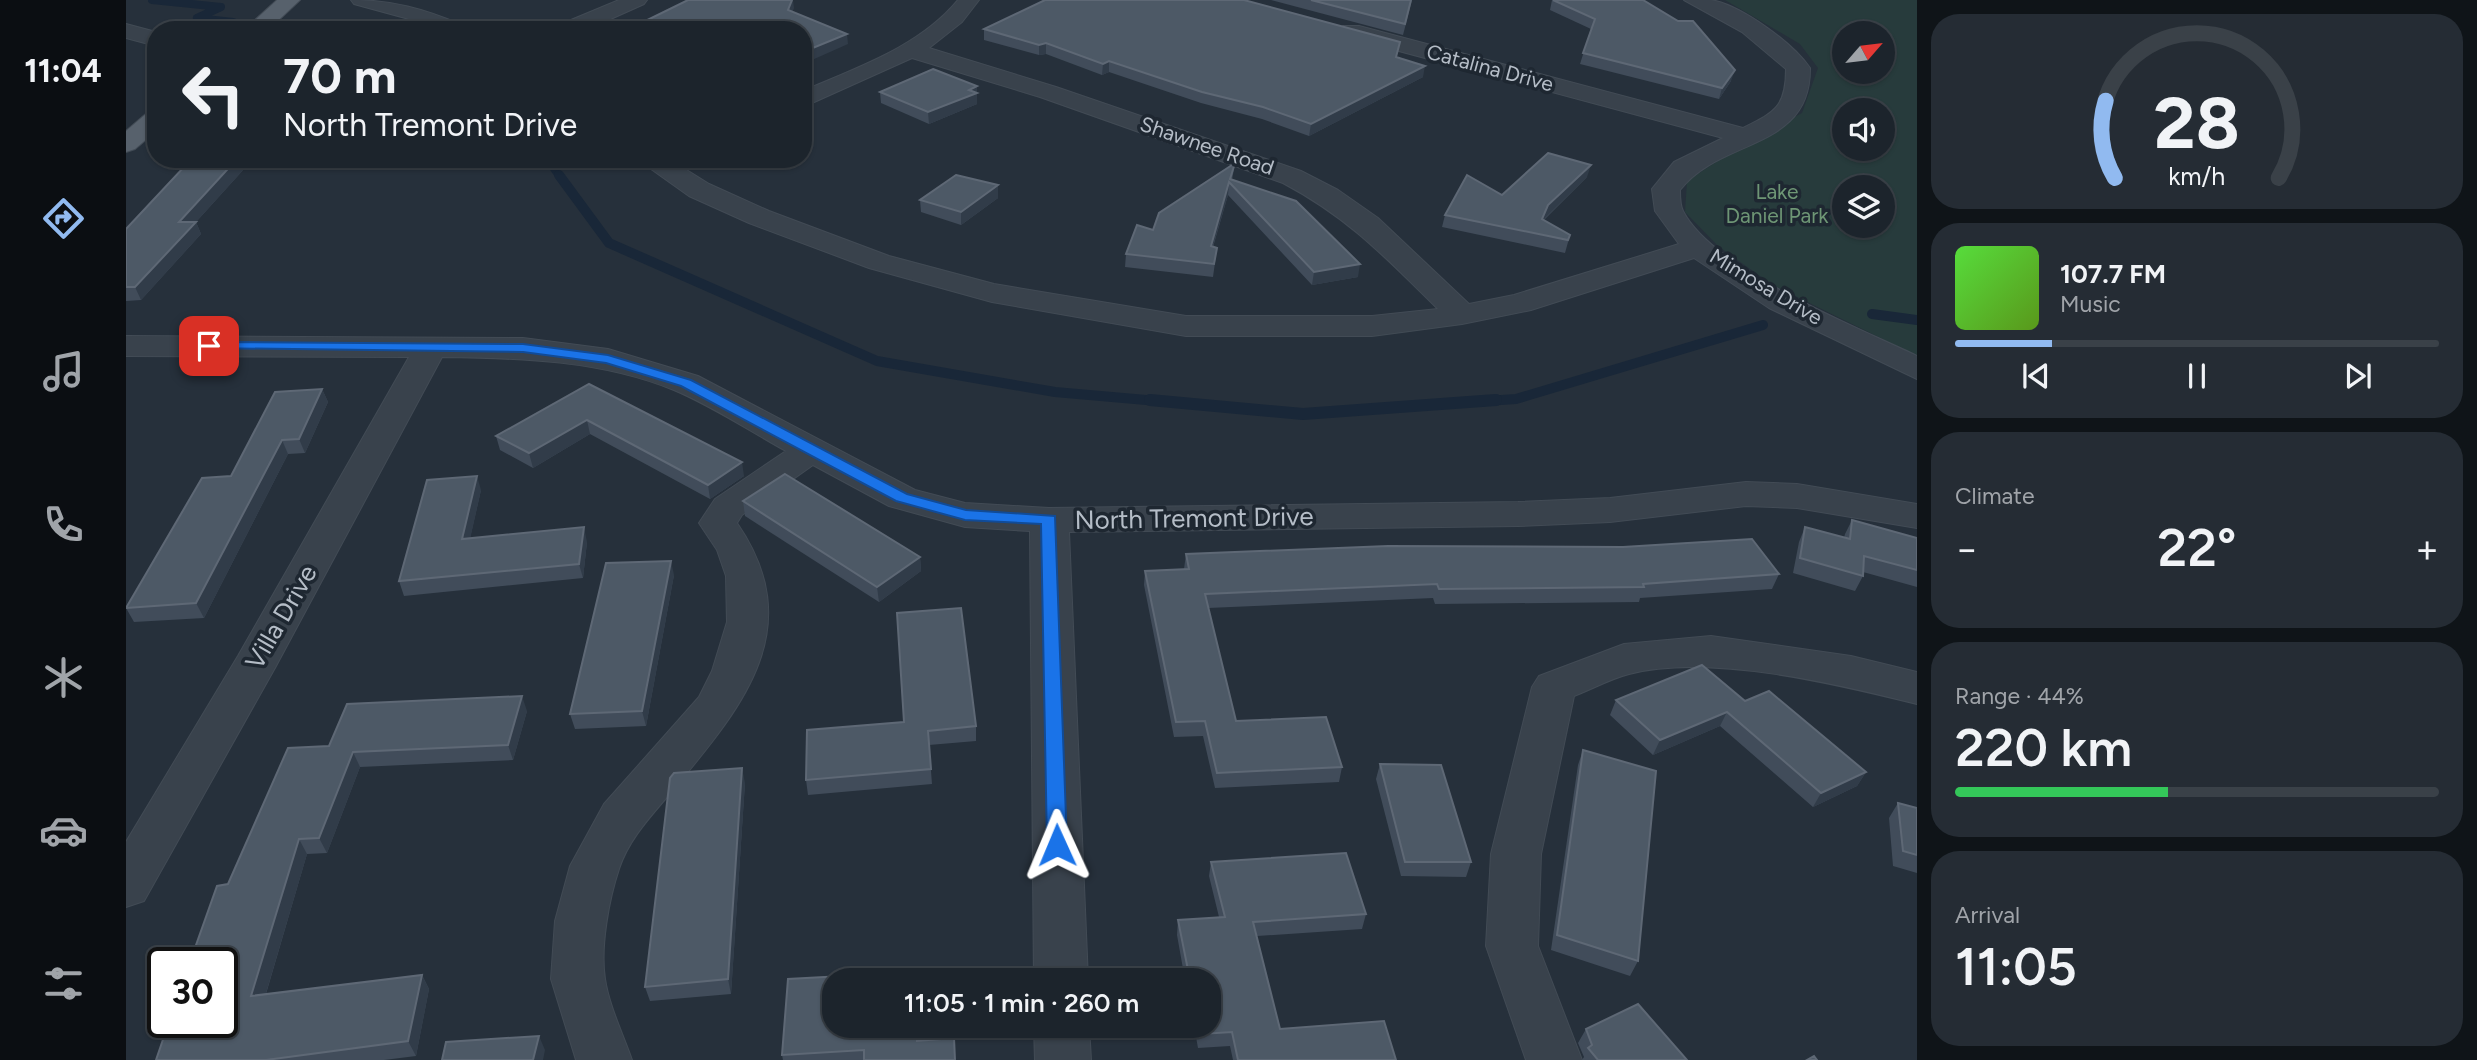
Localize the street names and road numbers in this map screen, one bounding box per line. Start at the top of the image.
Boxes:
street label: Catalina Drive [1424,39,1556,96]
street label: Shawnee Road [1137,111,1277,180]
street label: Mimosa Drive [1705,243,1827,330]
street label: North Tremont Drive [1074,500,1314,536]
street label: Villa Drive [238,559,324,675]

